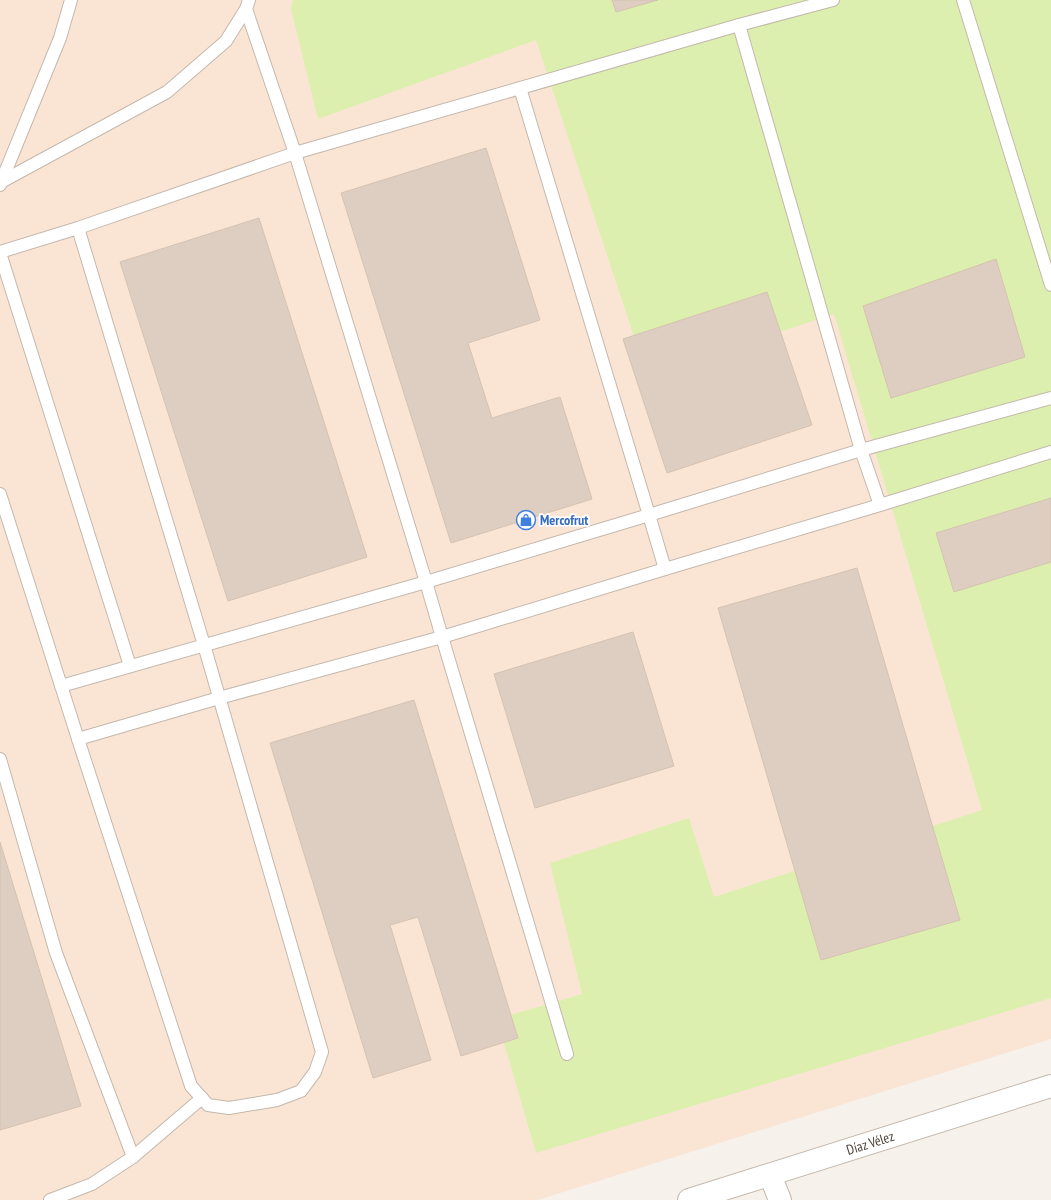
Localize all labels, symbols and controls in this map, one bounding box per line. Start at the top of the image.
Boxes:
shop icon: Mercofrut [515,509,537,531]
place label: Mercofrut [540,511,588,529]
street label: Díaz Vélez [844,1127,896,1159]

